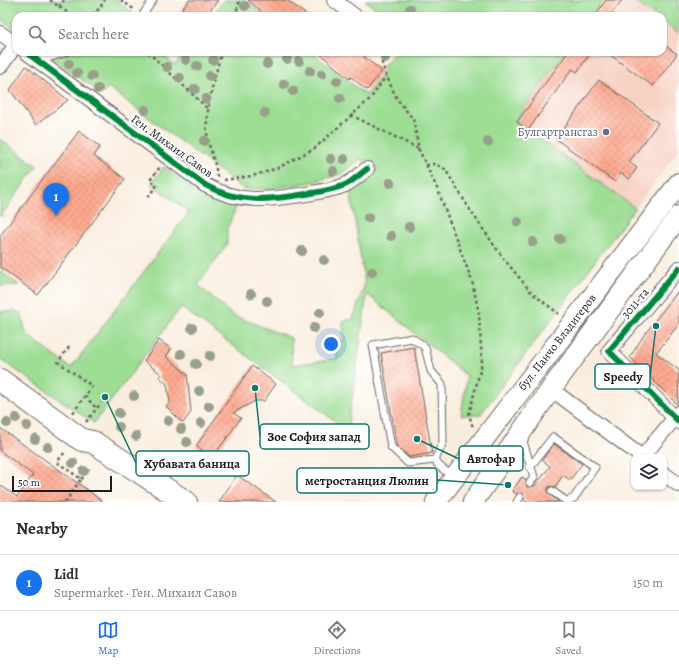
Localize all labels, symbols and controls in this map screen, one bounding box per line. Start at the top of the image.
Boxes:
search box [12,12,667,56]
icon: search [26,23,48,45]
text: Search here [58,24,129,44]
street label: Ген. Михаил Савов [128,111,216,181]
place label: Булгартрансгаз [518,124,598,140]
marker: Булгартрансгаз [601,127,611,137]
pin: 1 [43,183,69,216]
street label: 3011-та [618,284,653,322]
street label: бул. Панчо Владигеров [514,290,600,394]
your location [321,334,341,354]
callout: Speedy [595,364,650,389]
text: Speedy [603,368,643,385]
callout: Зое София запад [260,424,369,449]
text: Зое София запад [267,428,361,445]
callout: Автофар [459,446,523,471]
text: Автофар [466,450,515,467]
callout: Хубавата баница [136,451,249,476]
map controls [631,454,667,490]
button: layers [631,454,667,490]
text: Хубавата баница [144,455,241,472]
callout: метростанция Люлин [297,468,437,493]
text: метростанция Люлин [305,472,429,489]
scale bar [12,474,112,493]
text: 50 m [18,475,40,490]
text: Nearby [16,517,67,540]
text: Lidl [54,564,78,584]
text: 1 [27,574,31,591]
text: 150 m [633,574,663,591]
text: Supermarket · Ген. Михаил Савов [54,584,237,601]
tab: Map [97,619,119,658]
tab: Directions [314,619,361,658]
tab: Saved [556,619,582,658]

